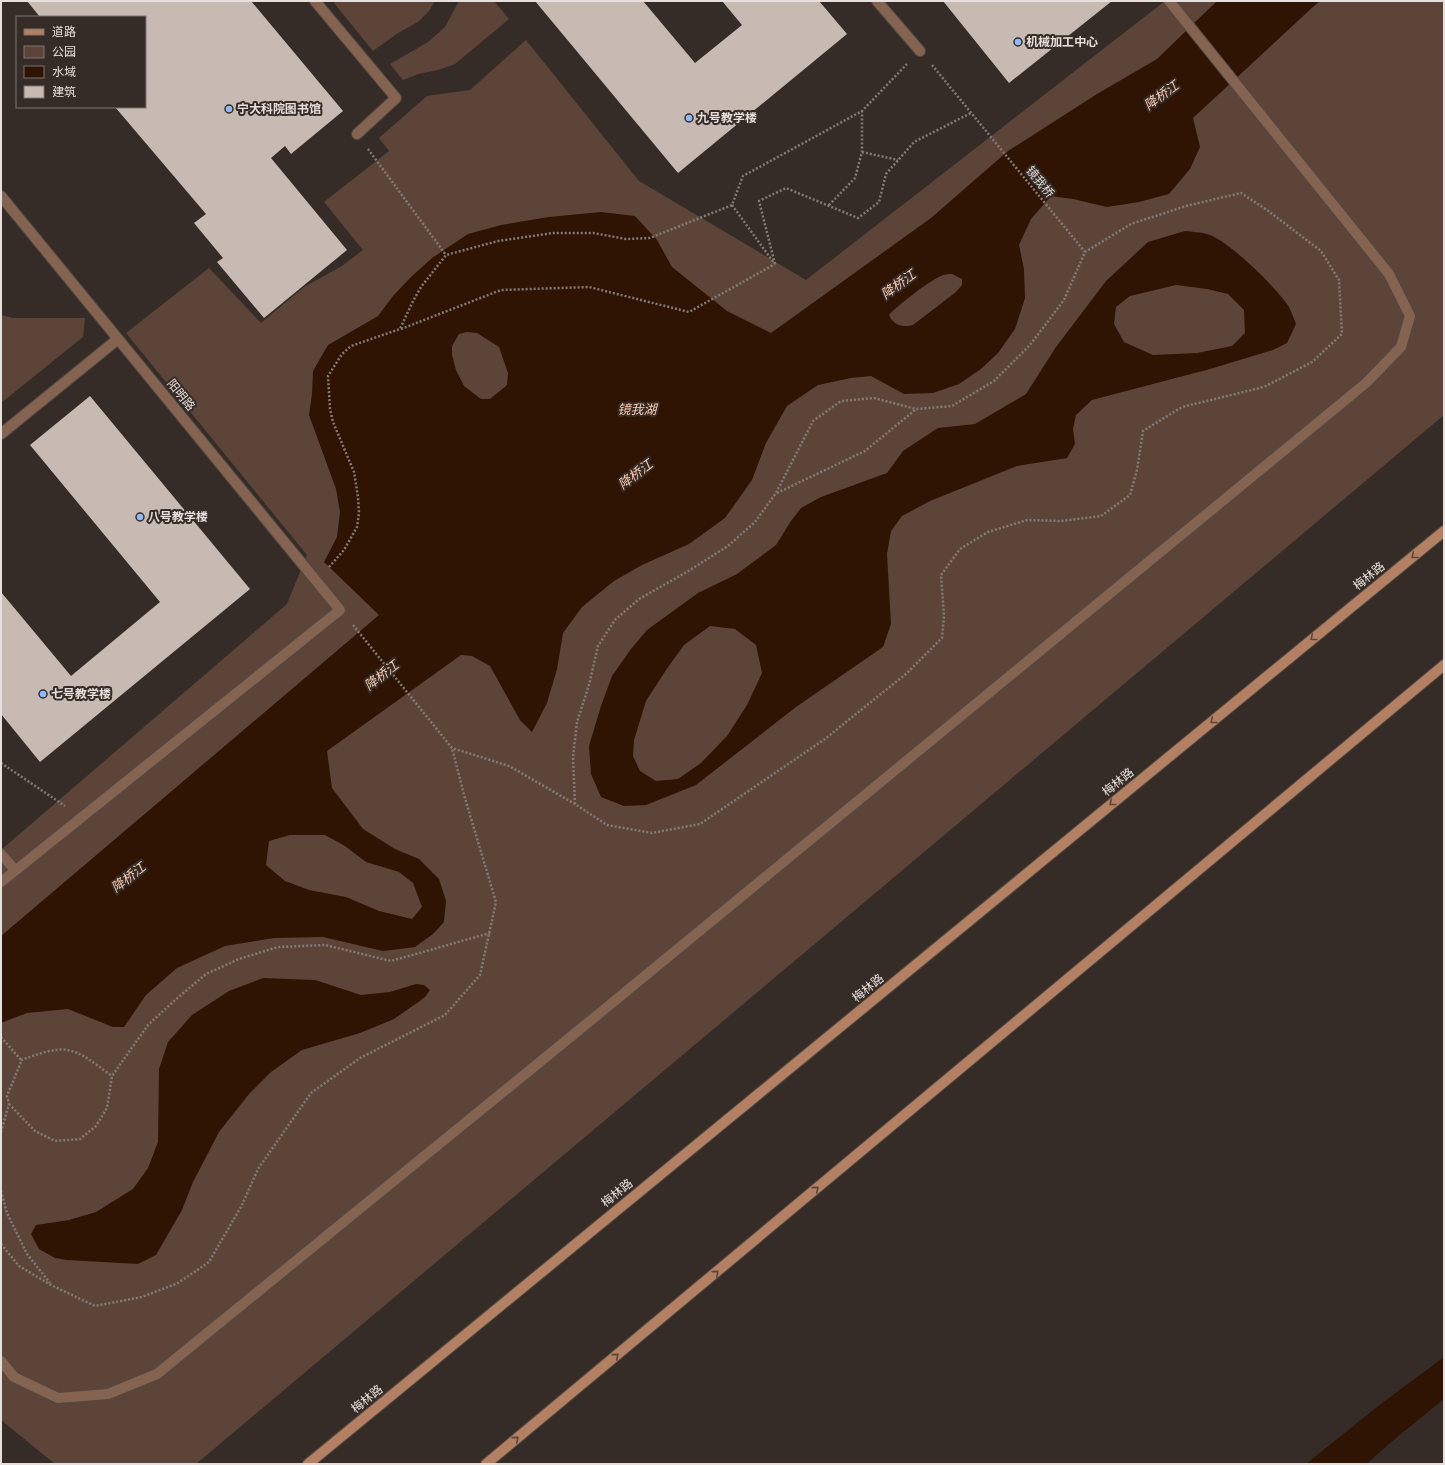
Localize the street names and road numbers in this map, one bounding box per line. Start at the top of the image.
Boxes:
street label: 镜我桥 [1023,164,1057,200]
street label: 阳明路 [164,377,198,413]
street label: 梅林路 [1351,559,1387,593]
street label: 梅林路 [1100,765,1136,799]
street label: 梅林路 [850,971,886,1005]
street label: 梅林路 [599,1176,635,1210]
street label: 梅林路 [349,1382,385,1416]

